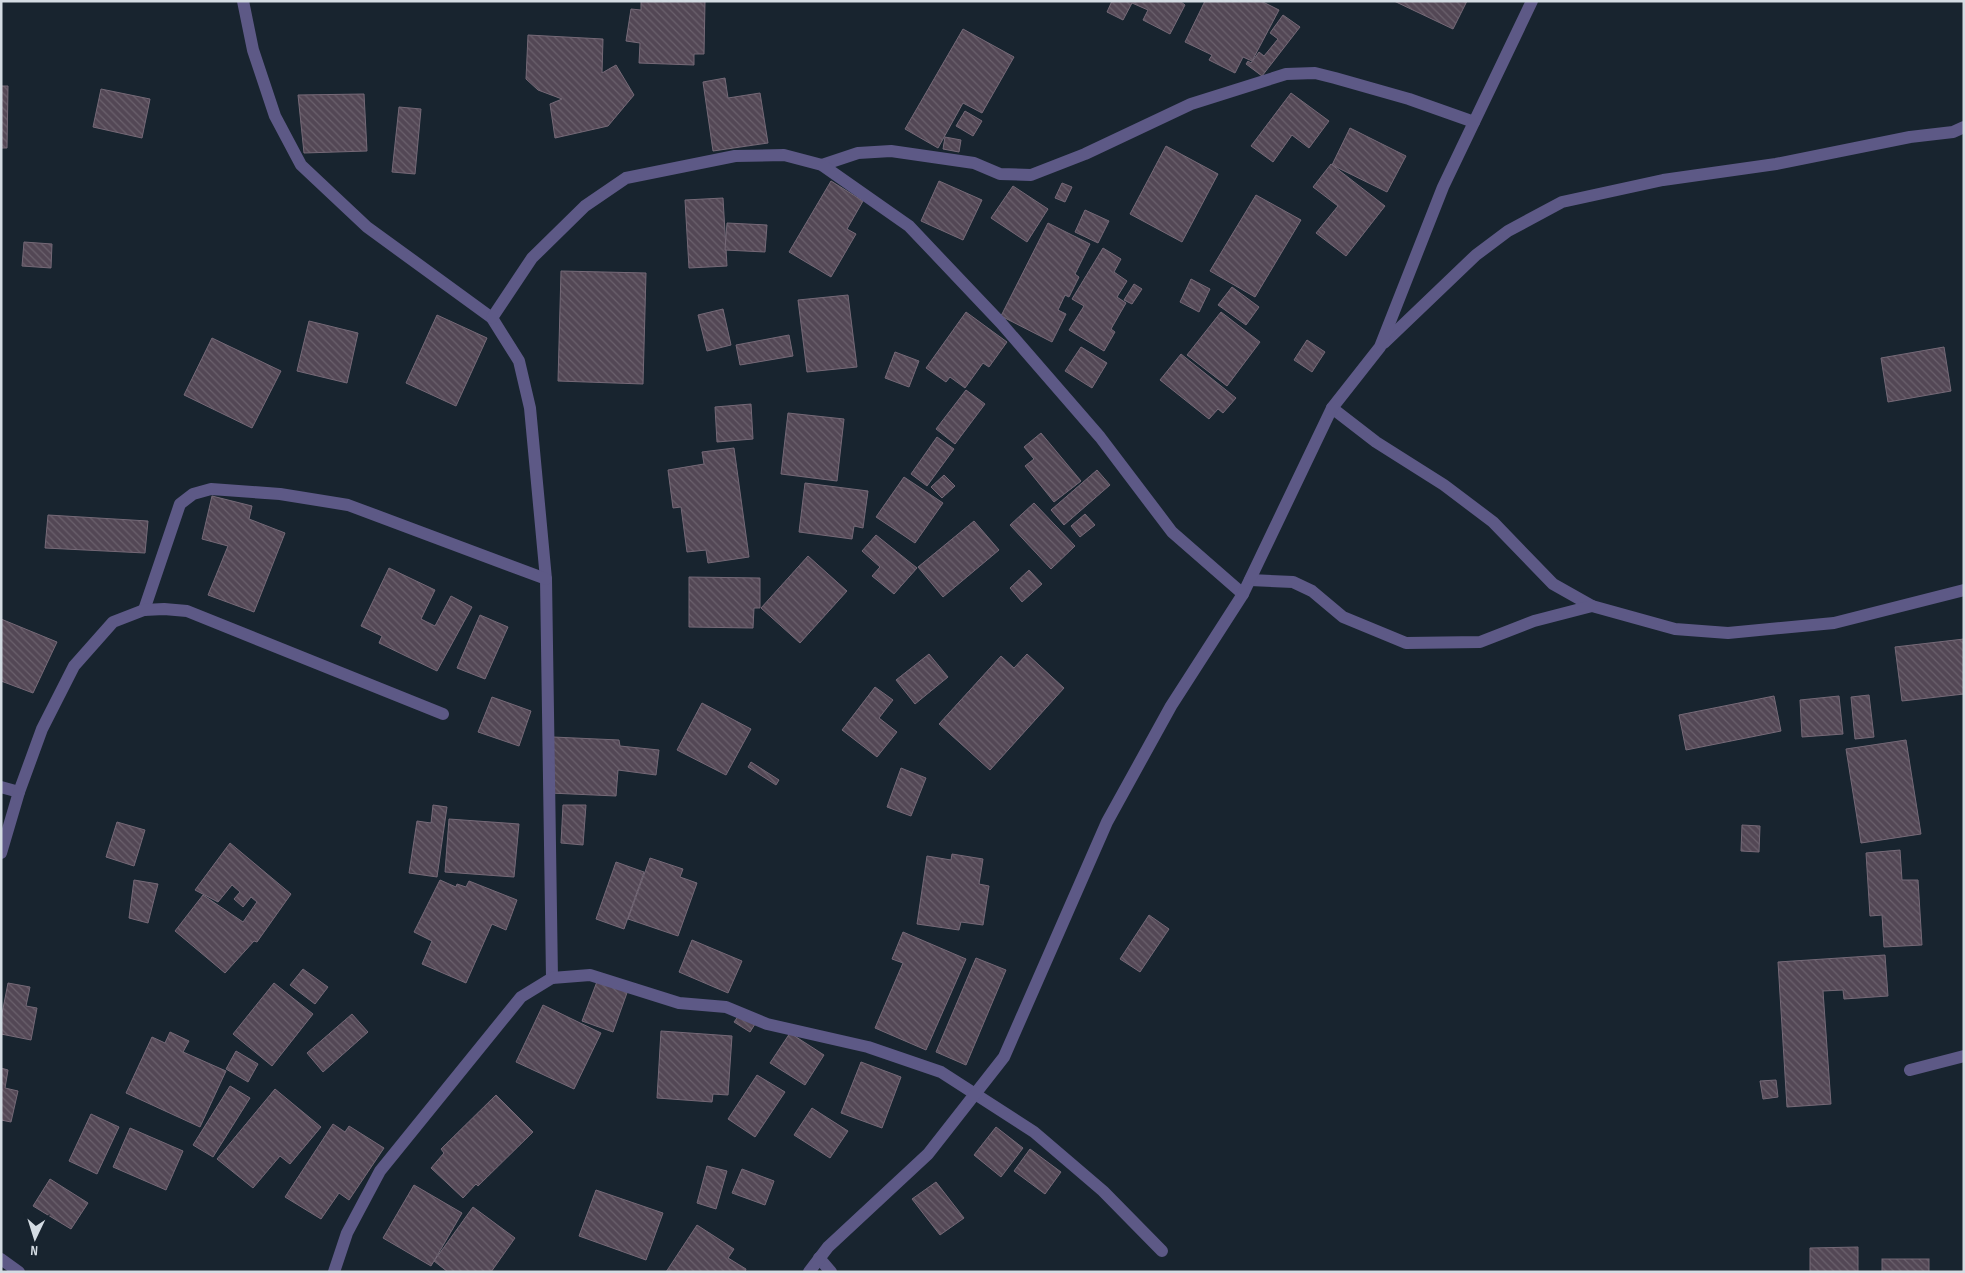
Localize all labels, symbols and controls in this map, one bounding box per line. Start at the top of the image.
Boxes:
north arrow [10,1213,60,1263]
text: N [30,1242,38,1259]

